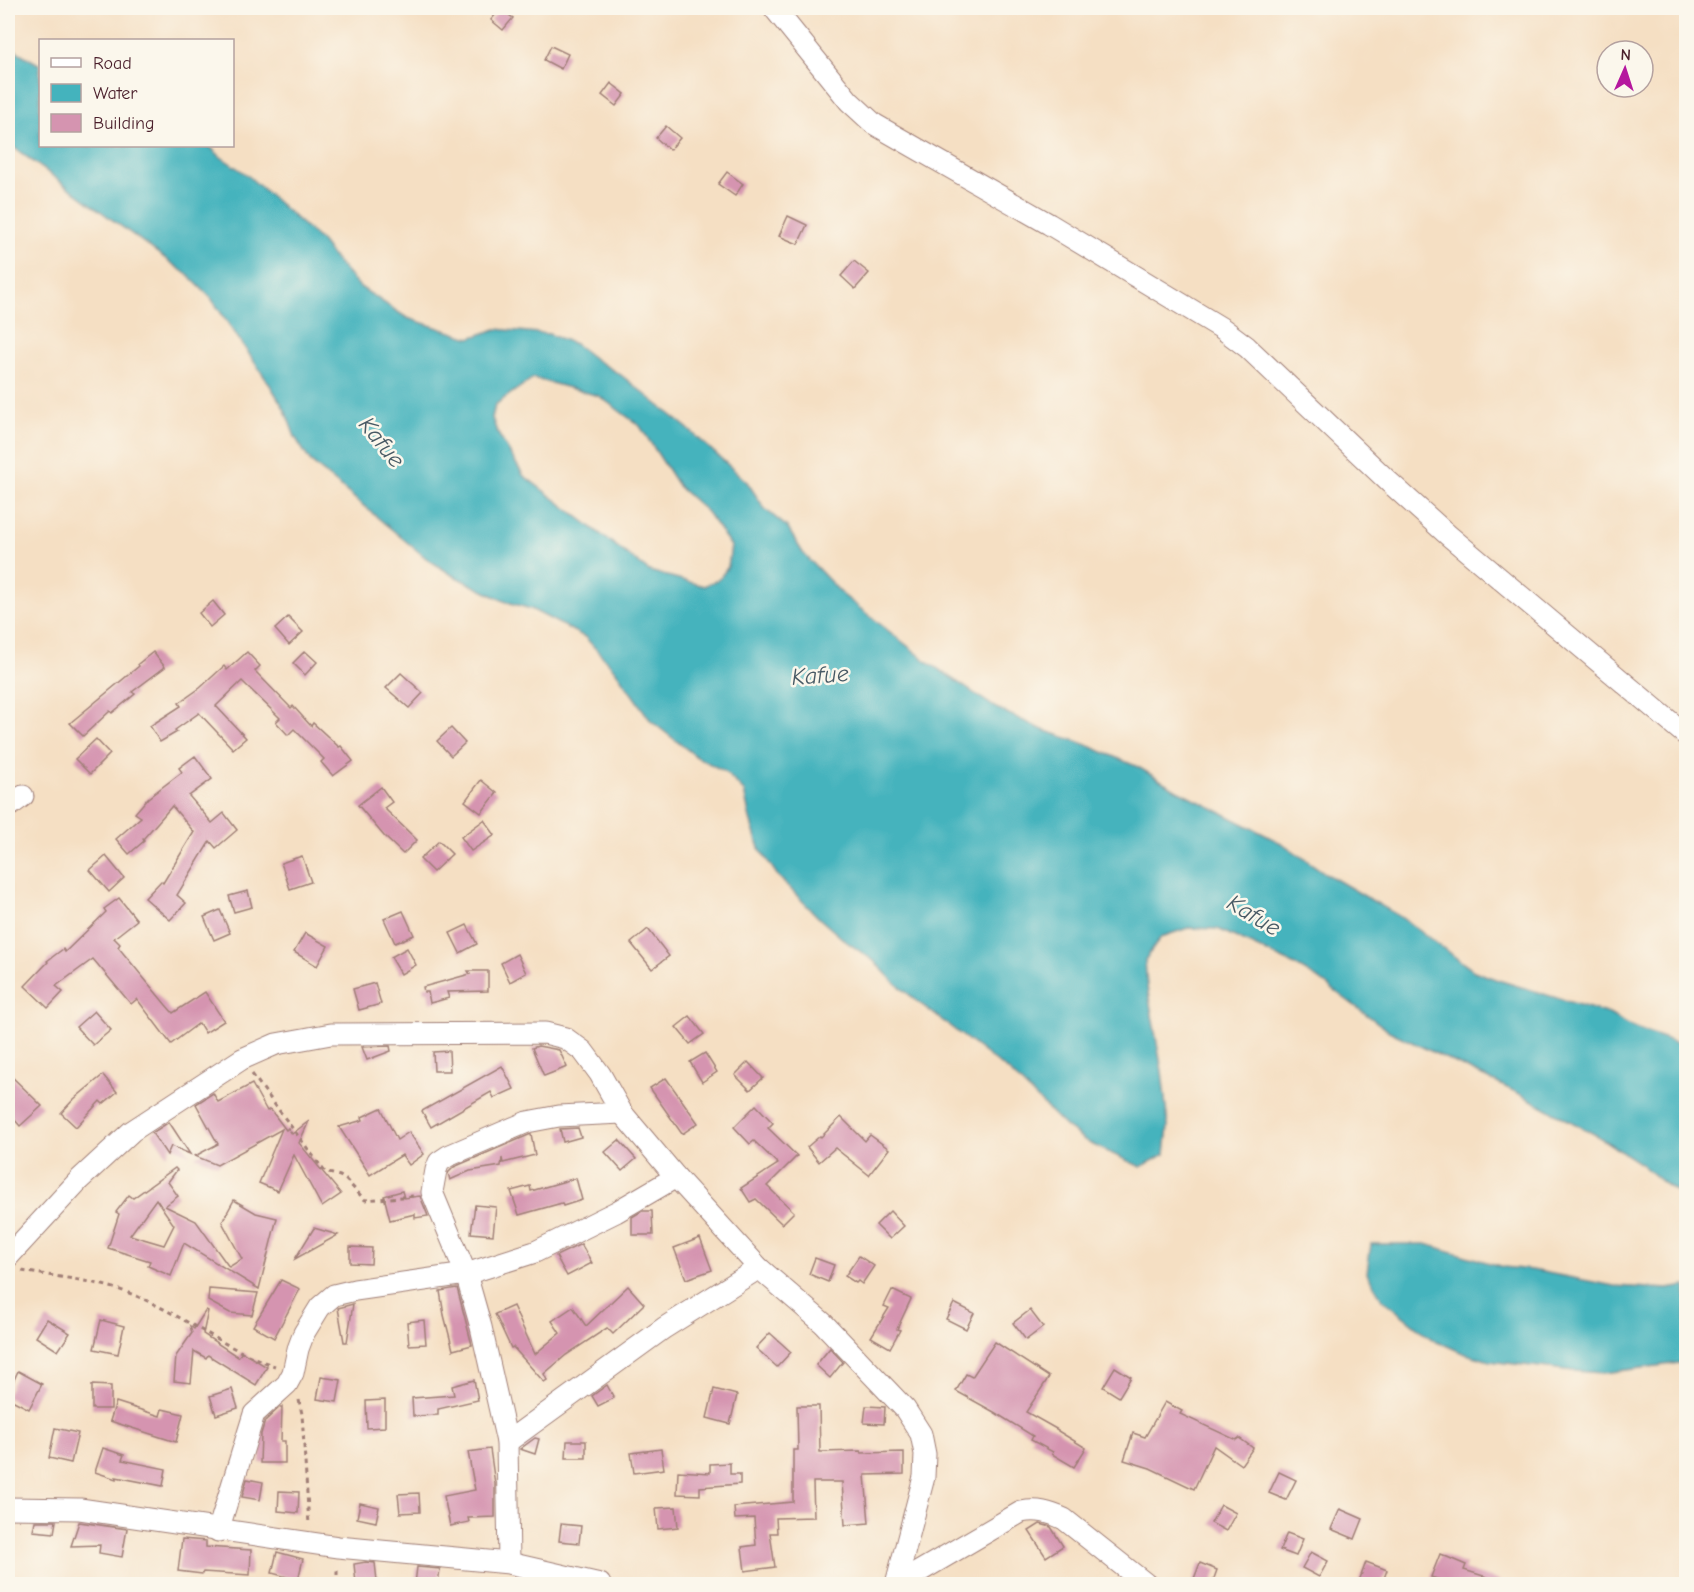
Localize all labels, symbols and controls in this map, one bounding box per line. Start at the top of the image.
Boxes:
legend [39,39,234,147]
north arrow [1595,39,1655,99]
text: N [1620,46,1631,64]
text: Road [93,53,132,74]
text: Water [93,83,138,104]
text: Building [93,113,155,134]
water label: Kafue [353,411,411,473]
water label: Kafue [790,659,850,691]
water label: Kafue [1222,888,1286,942]

